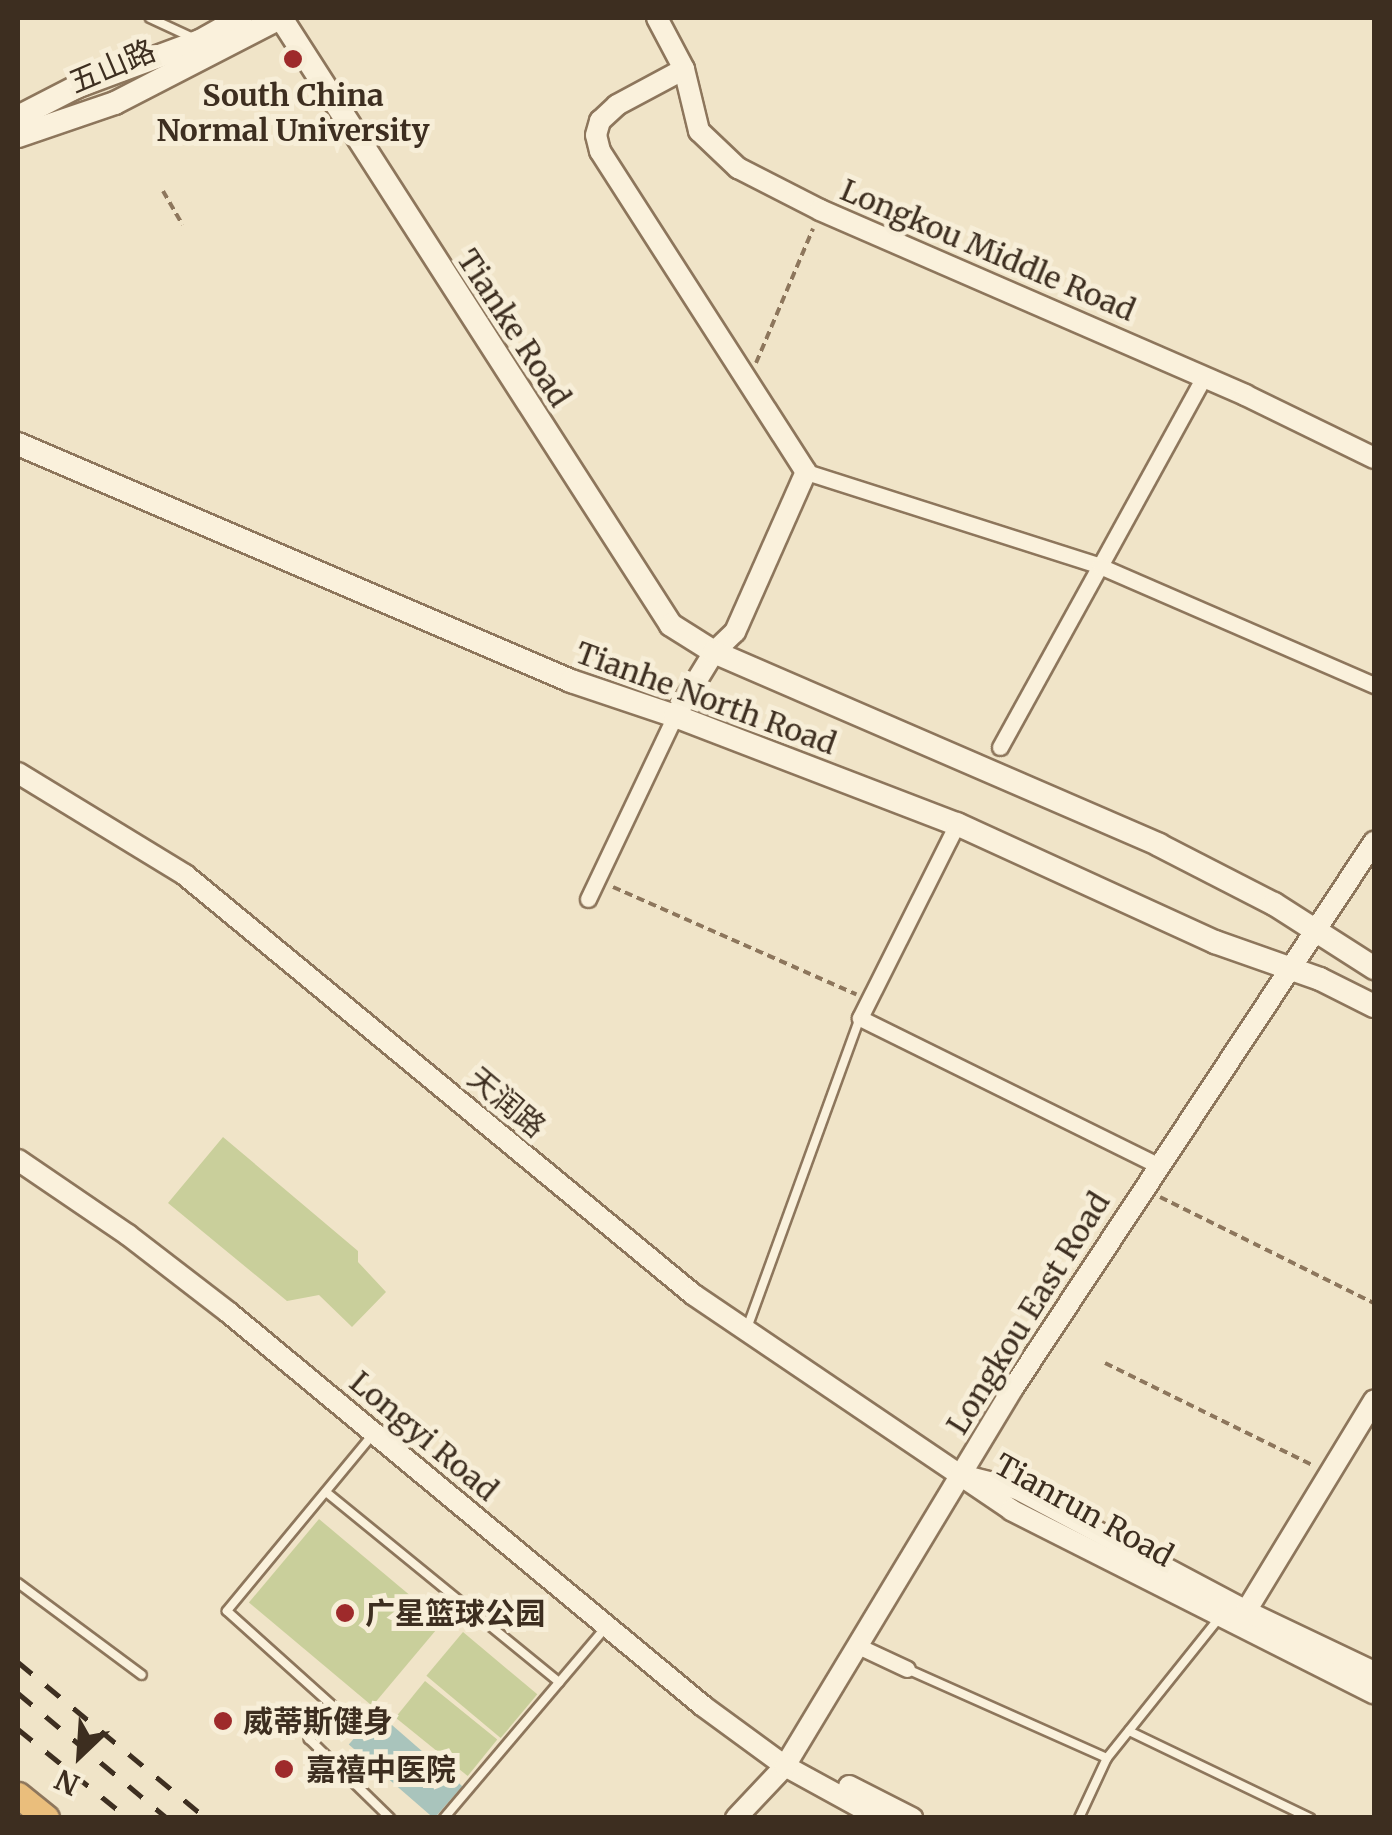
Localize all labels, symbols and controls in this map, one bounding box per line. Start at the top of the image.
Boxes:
street label: 五山路 [64,32,160,100]
marker: South China Normal University [280,46,306,72]
place label: South China Normal University [156,77,430,148]
street label: Longkou Middle Road [835,172,1141,328]
street label: Tianke Road [450,243,578,413]
street label: Tianhe North Road [571,634,841,762]
street label: 天润路 [461,1059,553,1145]
street label: Longkou East Road [939,1185,1117,1441]
street label: Longyi Road [343,1364,505,1508]
street label: Tianrun Road [988,1446,1180,1574]
place label: 广星篮球公园 [365,1595,545,1631]
marker: 广星篮球公园 [334,1602,356,1624]
place label: 威蒂斯健身 [243,1703,393,1739]
north arrow [30,1705,130,1805]
marker: 威蒂斯健身 [212,1710,234,1732]
place label: 嘉禧中医院 [306,1751,456,1787]
marker: 嘉禧中医院 [271,1756,297,1782]
text: N [50,1761,85,1803]

